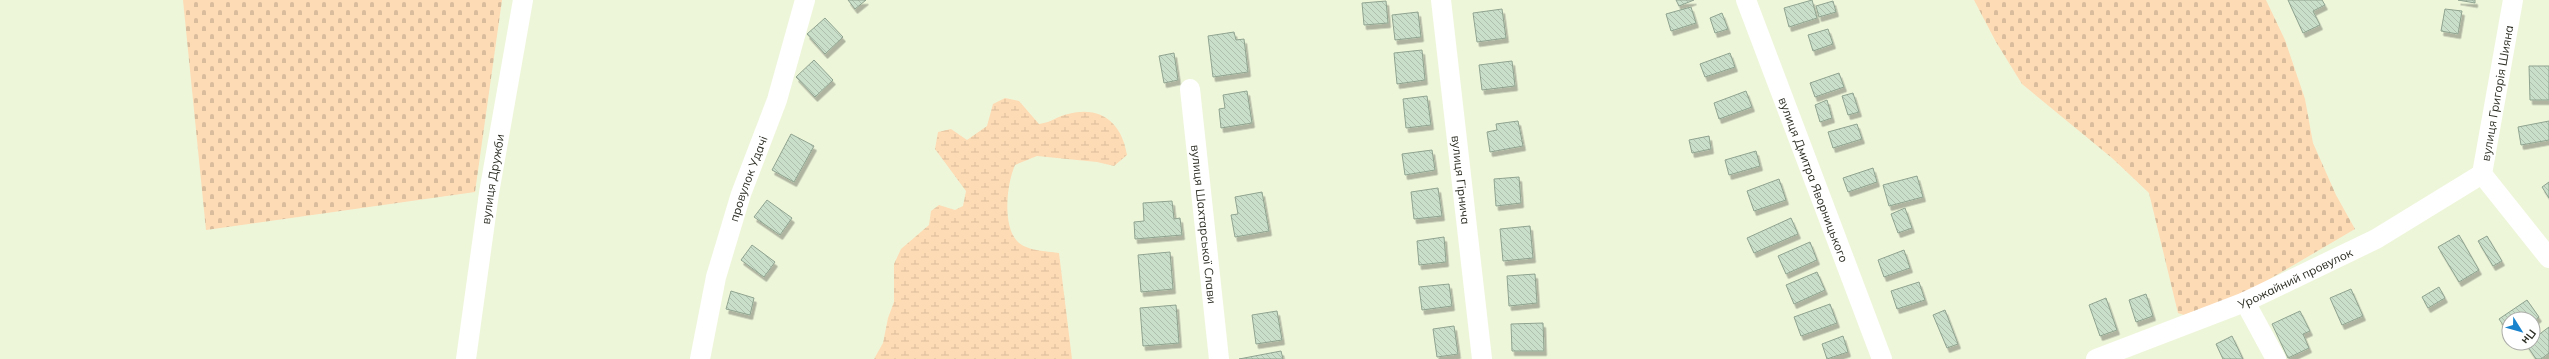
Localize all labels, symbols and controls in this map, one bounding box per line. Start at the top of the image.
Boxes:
street label: вулиця Григорія Шияна [2478,24,2516,162]
street label: вулиця Дмитра Яворницького [1776,95,1852,264]
street label: вулиця Дружби [477,133,507,225]
street label: провулок Удачі [726,133,770,223]
street label: вулиця Гірнича [1449,135,1474,225]
street label: вулиця Шахтарської Слави [1189,144,1221,304]
street label: Урожайний провулок [2235,244,2355,312]
north arrow [2501,311,2541,351]
text: Пн [2519,327,2539,347]

